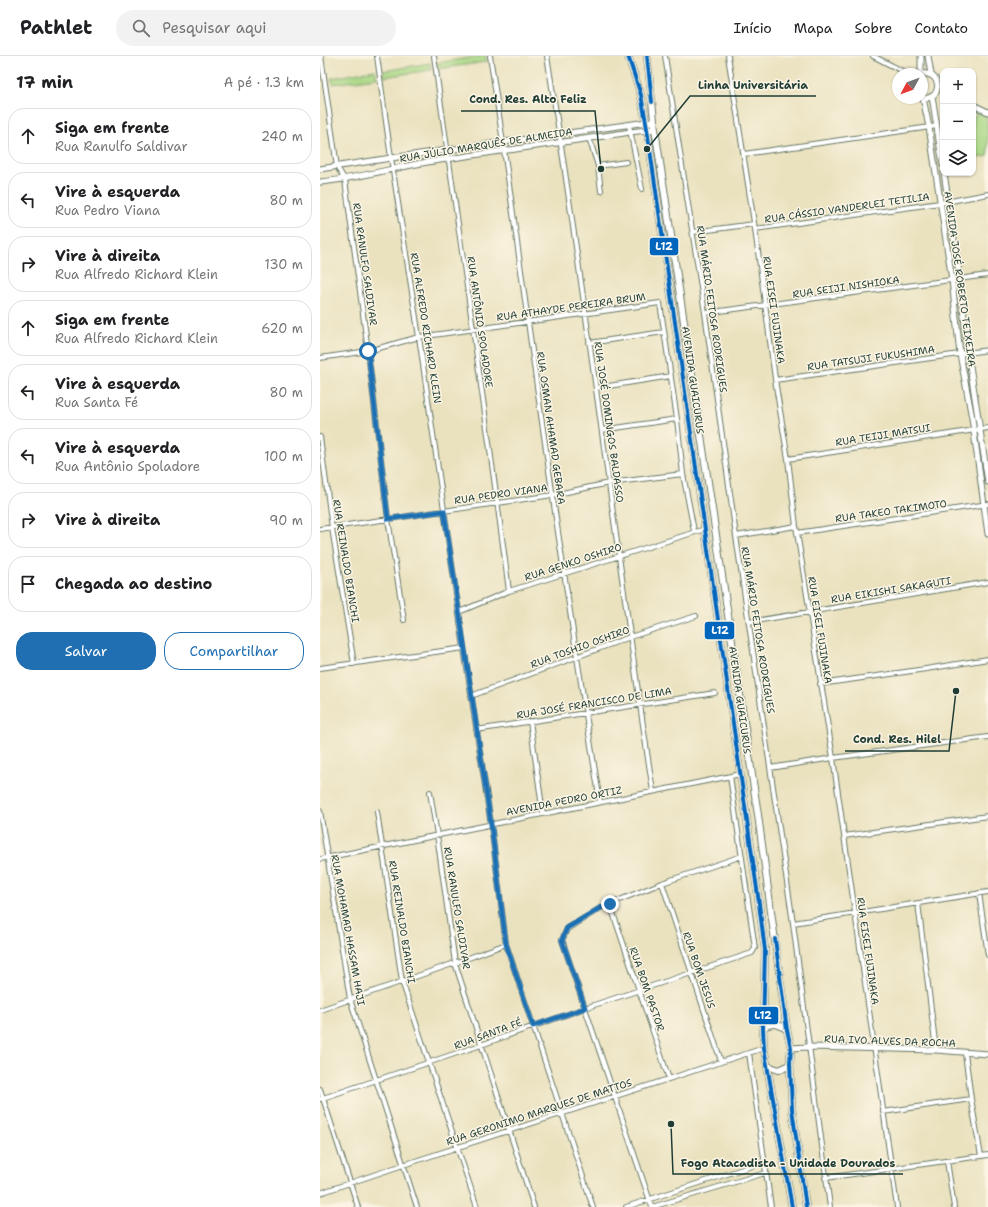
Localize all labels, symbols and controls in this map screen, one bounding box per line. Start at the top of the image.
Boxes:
search box [116,10,396,46]
text: Pathlet [20,15,92,40]
icon: search [130,17,152,39]
text: Pesquisar aqui [162,18,267,38]
text: Início [733,19,772,37]
text: Mapa [794,19,833,37]
text: Sobre [855,19,892,37]
text: Contato [914,19,968,37]
north arrow [892,68,928,104]
map controls [940,68,976,176]
button: + [940,68,976,104]
text: 17 min [16,71,73,93]
callout: Linha Universitária [690,73,816,96]
text: A pé · 1.3 km [224,74,304,91]
text: Linha Universitária [698,78,808,93]
callout: Cond. Res. Alto Feliz [461,88,595,111]
text: Cond. Res. Alto Feliz [469,92,587,107]
button: − [940,104,976,140]
text: Siga em frente [55,118,170,138]
icon: ahead [17,125,39,147]
street label: RUA JÚLIO MARQUÊS DE ALMEIDA [399,125,573,165]
text: 240 m [261,128,303,145]
text: Rua Ranulfo Saldivar [55,138,188,155]
button: layers [940,140,976,176]
text: Vire à esquerda [55,182,180,202]
icon: left [17,189,39,211]
street label: RUA CÁSSIO VANDERLEI TETILIA [764,190,930,226]
street label: AVENIDA JOSÉ ROBERTO TEIXEIRA [941,190,979,368]
text: 80 m [269,192,303,209]
text: Rua Pedro Viana [55,202,160,219]
street label: RUA RANULFO SALDIVAR [350,202,380,326]
street label: RUA MÁRIO FEITOSA RODRIGUES [694,225,730,394]
line badge: L12 [649,237,679,256]
text: L12 [655,239,673,254]
text: Vire à direita [55,246,160,266]
street label: RUA ALFREDO RICHARD KLEIN [408,252,444,404]
icon: right [17,253,39,275]
street label: RUA ANTÔNIO SPOLADORE [464,255,496,389]
street label: RUA EISEI FUJINAKA [760,255,788,365]
text: 130 m [265,256,303,273]
text: Rua Alfredo Richard Klein [55,266,218,283]
street label: RUA SEIJI NISHIOKA [792,273,900,301]
street label: RUA ATHAYDE PEREIRA BRUM [496,290,647,324]
text: Siga em frente [55,310,170,330]
icon: ahead [17,317,39,339]
text: 620 m [261,320,303,337]
street label: AVENIDA GUAICURUS [679,325,707,435]
text: Rua Alfredo Richard Klein [55,330,218,347]
street label: RUA JOSÉ DOMINGOS BALDASSO [591,341,627,503]
route start [359,342,377,360]
street label: RUA TATSUJI FUKUSHIMA [806,343,936,373]
street label: RUA OSMAN AHAMAD GEBARA [534,351,568,505]
text: Vire à esquerda [55,374,180,394]
icon: left [17,381,39,403]
text: 80 m [269,384,303,401]
text: Rua Santa Fé [55,394,138,411]
street label: RUA TEIJI MATSUI [835,421,932,449]
text: Vire à esquerda [55,438,180,458]
icon: left [17,445,39,467]
text: 100 m [264,448,303,465]
text: Rua Antônio Spoladore [55,458,200,475]
street label: RUA PEDRO VIANA [453,481,549,507]
street label: RUA TAKEO TAKIMOTO [834,497,948,525]
street label: RUA REINALDO BIANCHI [330,499,362,624]
icon: right [17,509,39,531]
text: Vire à direita [55,510,160,530]
text: 90 m [269,512,303,529]
street label: RUA GENKO OSHIRO [523,540,623,584]
street label: RUA MÁRIO FEITOSA RODRIGUES [738,546,778,715]
icon: arrive [17,573,39,595]
text: Chegada ao destino [55,574,212,594]
street label: RUA EIKISHI SAKAGUTI [830,574,952,606]
street label: RUA EISEI FUJINAKA [805,575,835,685]
line badge: L12 [704,621,735,640]
street label: RUA TOSHIO OSHIRO [529,623,631,671]
text: L12 [711,623,729,638]
button: Salvar [16,632,156,670]
button: Compartilhar [164,632,304,670]
street label: AVENIDA GUAICURUS [726,645,754,755]
street label: RUA JOSÉ FRANCISCO DE LIMA [515,684,673,722]
callout: Cond. Res. Hilel [845,728,949,751]
text: Cond. Res. Hilel [853,732,941,747]
street label: AVENIDA PEDRO ORTIZ [505,783,623,819]
street label: RUA RANULFO SALDIVAR [441,846,473,970]
street label: RUA MOHAMAD HASSAM HAJI [328,853,368,1007]
street label: RUA REINALDO BIANCHI [386,860,418,985]
route end [601,895,619,913]
street label: RUA EISEI FUJINAKA [854,896,882,1006]
street label: RUA BOM JESUS [680,930,718,1011]
street label: RUA BOM PASTOR [627,945,668,1033]
line badge: L12 [748,1006,779,1025]
text: L12 [754,1008,772,1023]
street label: RUA SANTA FÉ [452,1016,524,1052]
street label: RUA IVO ALVES DA ROCHA [824,1032,956,1050]
street label: RUA GERONIMO MARQUES DE MATTOS [444,1076,634,1148]
callout: Fogo Atacadista - Unidade Dourados [673,1151,903,1174]
text: Fogo Atacadista - Unidade Dourados [681,1156,895,1171]

